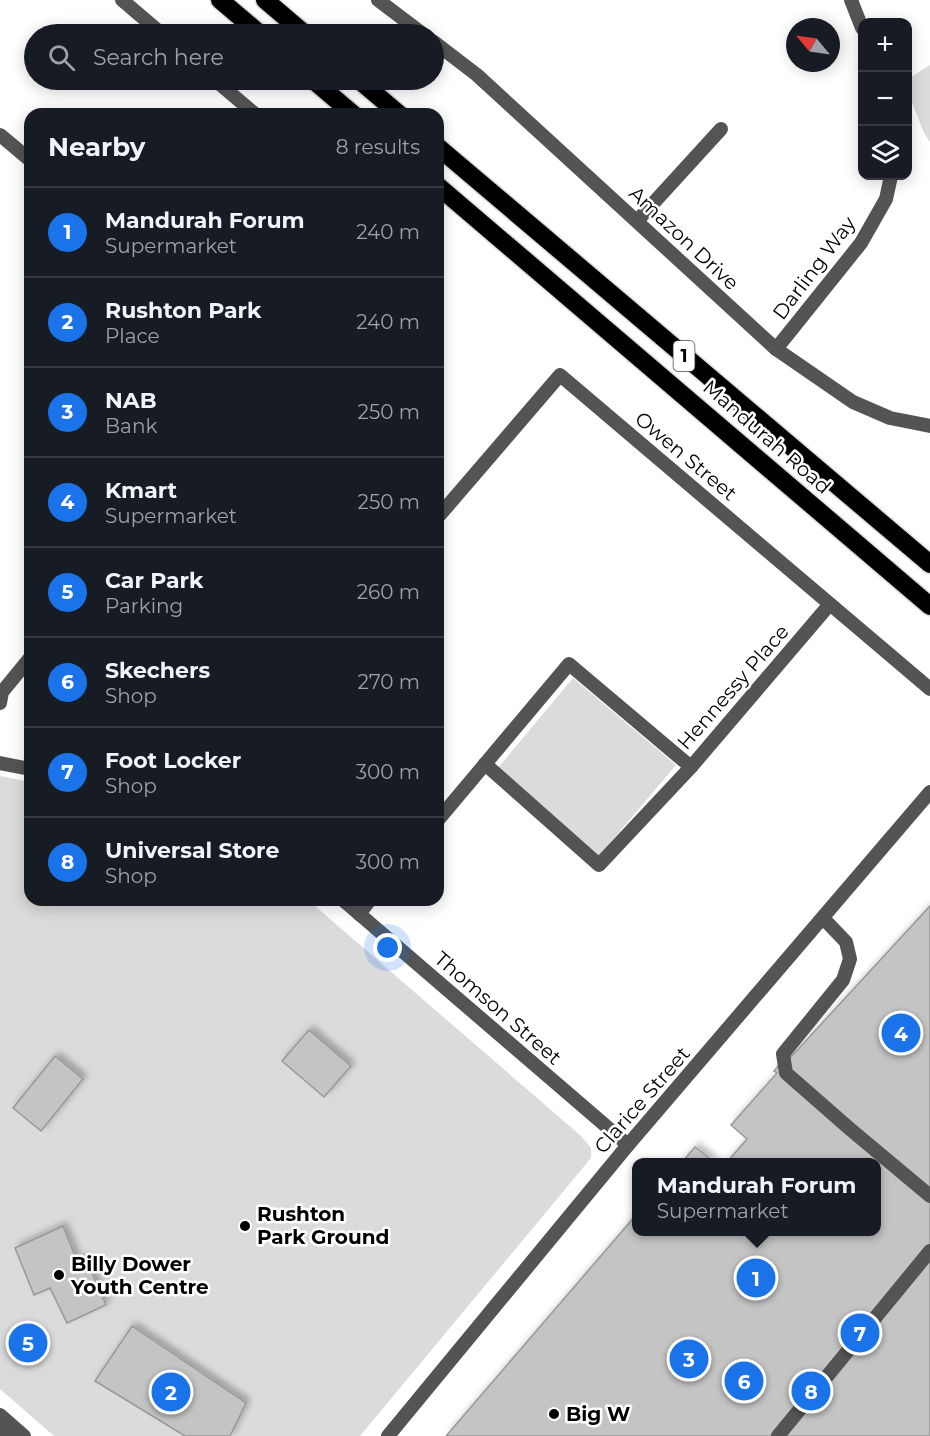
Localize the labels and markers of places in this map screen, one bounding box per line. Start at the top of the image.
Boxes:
pin: 4 [882,1010,920,1056]
place label: Rushton Park Ground [257,1202,389,1249]
marker: Rushton Park Ground [238,1219,252,1233]
place label: Billy Dower Youth Centre [70,1252,209,1299]
pin: 1 [736,1256,776,1300]
marker: Billy Dower Youth Centre [52,1268,66,1282]
pin: 7 [840,1310,880,1356]
pin: 5 [9,1320,48,1366]
pin: 3 [670,1336,708,1382]
pin: 6 [724,1358,764,1404]
pin: 8 [792,1368,830,1414]
pin: 2 [152,1370,190,1414]
place label: Big W [566,1402,630,1426]
marker: Big W [547,1407,561,1421]

